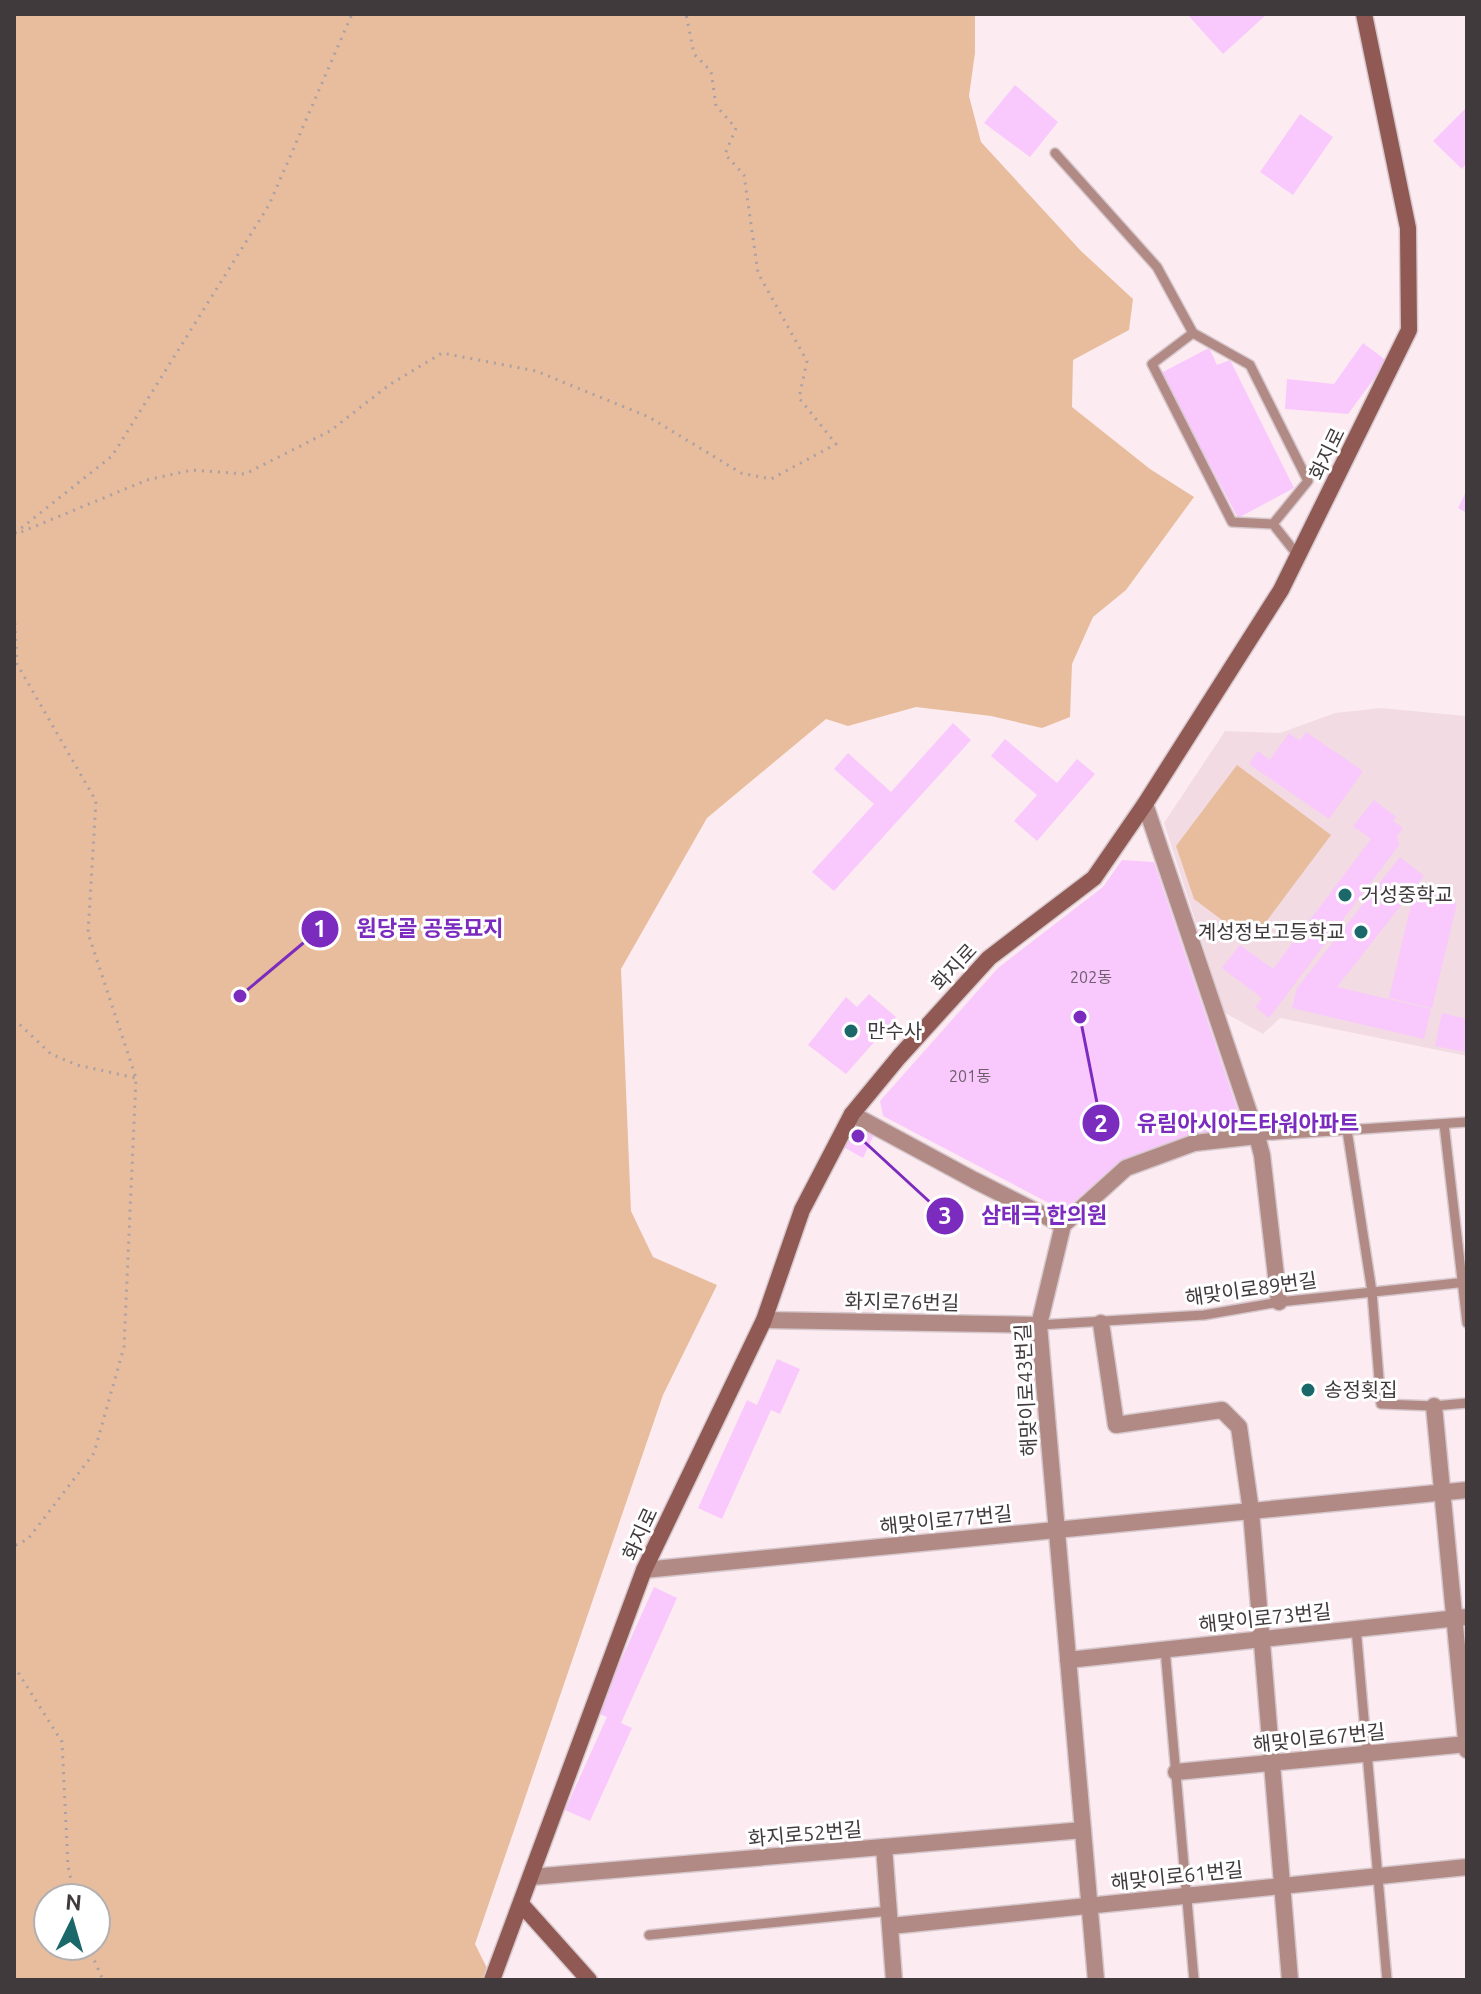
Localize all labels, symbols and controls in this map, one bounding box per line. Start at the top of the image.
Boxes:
street label: 화지로 [1304,424,1349,484]
place label: 거성중학교 [1361,883,1453,906]
marker: 거성중학교 [1336,886,1354,904]
callout: 원당골 공동묘지 [300,906,519,952]
text: 1 [313,915,327,942]
text: 원당골 공동묘지 [357,915,503,940]
place label: 계성정보고등학교 [1198,920,1345,943]
marker: 계성정보고등학교 [1352,923,1370,941]
street label: 화지로 [926,939,981,995]
house number: 202동 [1070,968,1112,986]
place label: 만수사 [867,1019,922,1042]
marker: 만수사 [842,1022,860,1040]
house number: 201동 [949,1067,991,1085]
callout: 유림아시아드타워아파트 [1081,1100,1376,1146]
text: 2 [1094,1110,1108,1137]
text: 유림아시아드타워아파트 [1137,1110,1359,1135]
callout: 삼태극 한의원 [925,1193,1123,1239]
text: 3 [938,1202,952,1229]
text: 삼태극 한의원 [981,1202,1107,1227]
street label: 해맞이로89번길 [1183,1268,1318,1309]
street label: 화지로76번길 [845,1289,959,1314]
street label: 해맞이로43번길 [1011,1323,1040,1457]
place label: 송정횟집 [1324,1378,1398,1401]
marker: 송정횟집 [1299,1381,1317,1399]
street label: 해맞이로77번길 [879,1501,1013,1538]
street label: 화지로 [617,1504,662,1564]
street label: 해맞이로73번길 [1198,1599,1332,1636]
street label: 해맞이로67번길 [1252,1719,1386,1756]
street label: 화지로52번길 [747,1817,863,1850]
street label: 해맞이로61번길 [1110,1857,1244,1894]
north arrow [32,1882,112,1962]
text: N [65,1888,83,1915]

